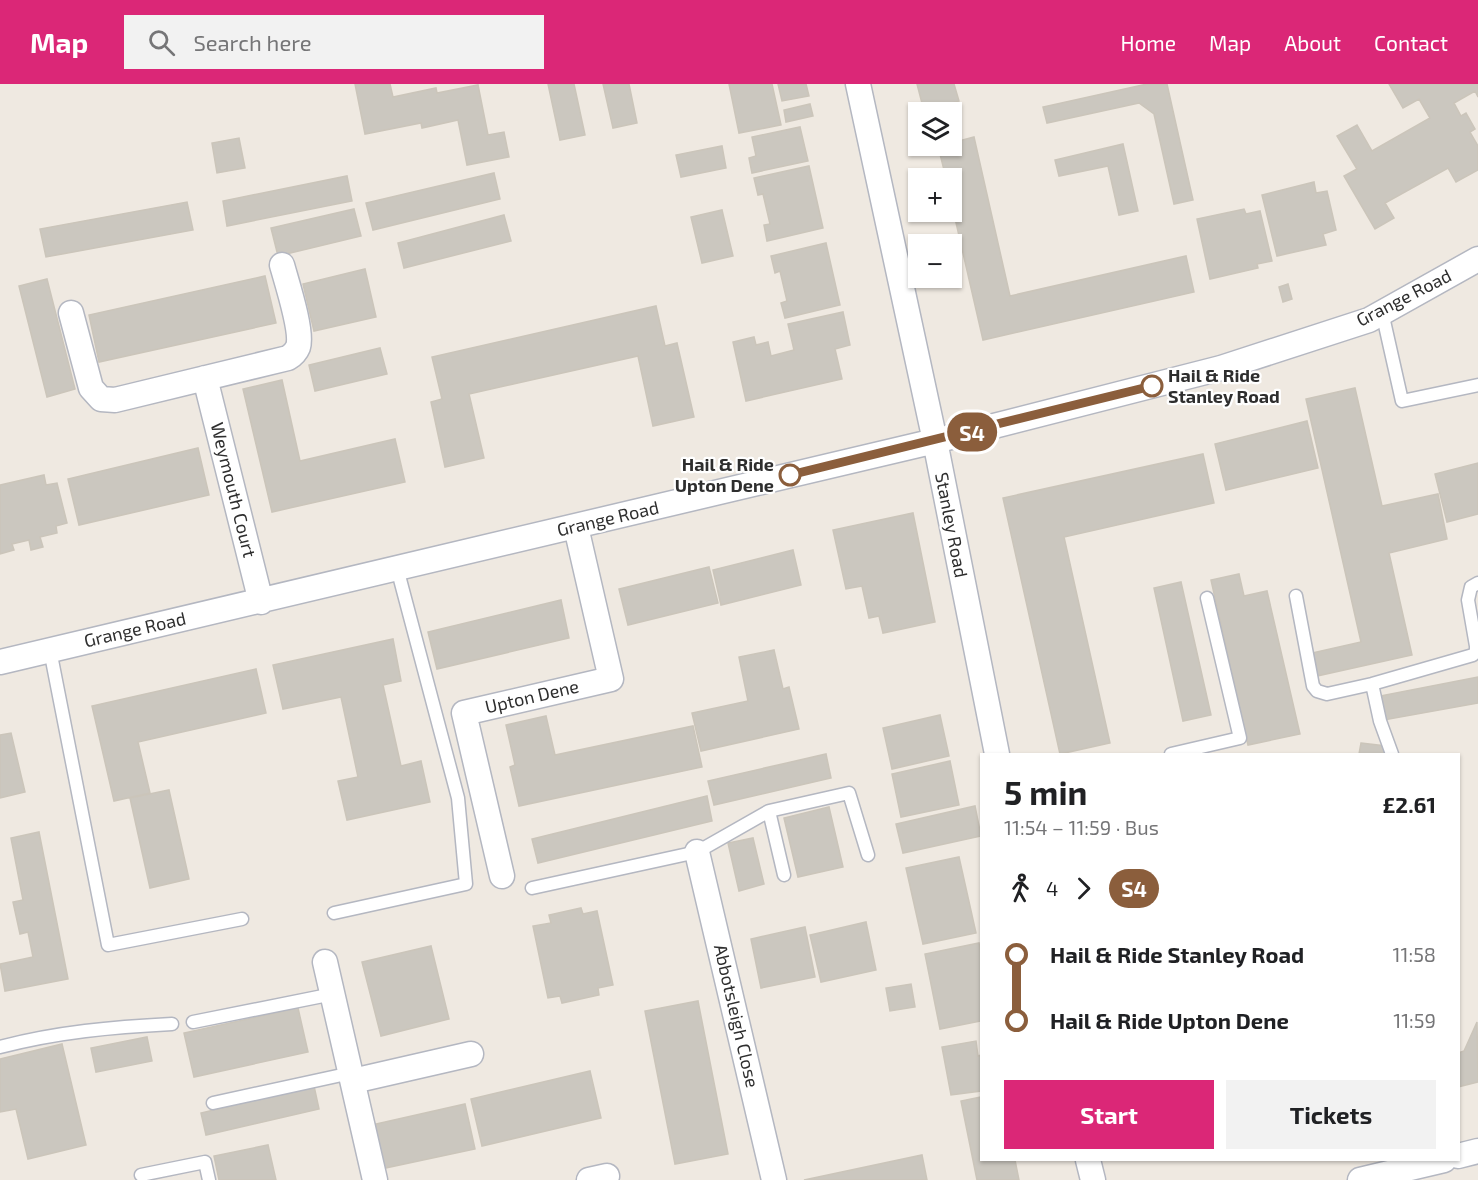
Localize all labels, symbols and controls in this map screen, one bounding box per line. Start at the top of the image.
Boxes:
search box [124,15,544,69]
text: Map [30,25,88,59]
icon: search [145,26,178,59]
text: Search here [193,29,312,55]
text: Home [1120,30,1176,55]
text: Map [1209,30,1251,55]
text: About [1284,30,1341,55]
text: Contact [1374,30,1448,55]
map controls [908,102,962,288]
button: layers [908,102,962,156]
button: + [908,168,962,222]
button: − [908,234,962,288]
street label: Grange Road [1352,264,1455,331]
place label: Hail & Ride Stanley Road [1168,364,1280,407]
marker: Hail & Ride Stanley Road [1141,375,1163,397]
line badge: S4 [945,412,999,452]
street label: Weymouth Court [207,420,261,560]
text: S4 [959,420,985,445]
place label: Hail & Ride Upton Dene [675,453,774,496]
marker: Hail & Ride Upton Dene [779,464,801,486]
street label: Stanley Road [931,470,973,579]
street label: Grange Road [555,496,661,540]
street label: Grange Road [82,607,188,651]
street label: Upton Dene [483,675,581,718]
text: 5 min [1004,772,1087,812]
text: £2.61 [1382,791,1436,817]
text: 11:54 – 11:59 · Bus [1004,815,1159,839]
icon: walk [1004,872,1037,905]
icon: forward [1067,872,1100,905]
text: 4 [1046,876,1058,900]
text: S4 [1121,876,1147,901]
text: Hail & Ride Stanley Road [1050,941,1304,967]
street label: Abbotsleigh Close [710,942,764,1090]
text: 11:58 [1393,942,1436,966]
text: Hail & Ride Upton Dene [1050,1007,1289,1033]
text: 11:59 [1393,1008,1436,1032]
button: Start [1004,1080,1214,1149]
button: Tickets [1226,1080,1436,1149]

